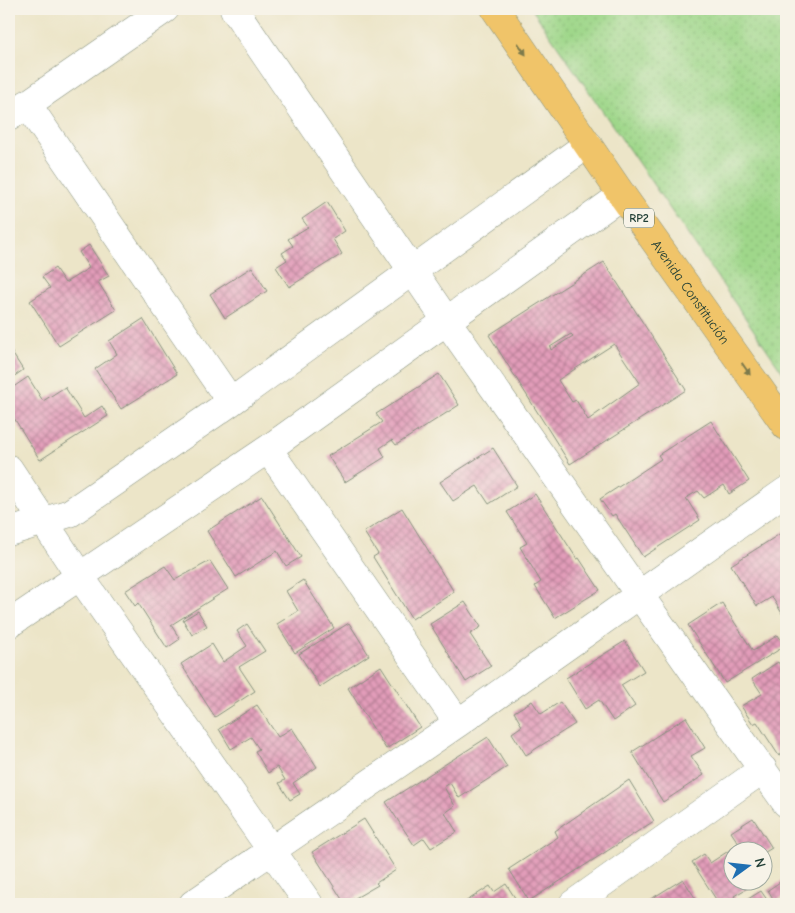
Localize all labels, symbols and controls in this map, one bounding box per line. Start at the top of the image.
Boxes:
one-way arrow [517,42,527,56]
road number: RP2 [624,208,654,228]
street label: Avenida Constitución [648,236,734,347]
one-way arrow [741,362,751,375]
north arrow [722,840,772,890]
text: N [751,856,769,869]

